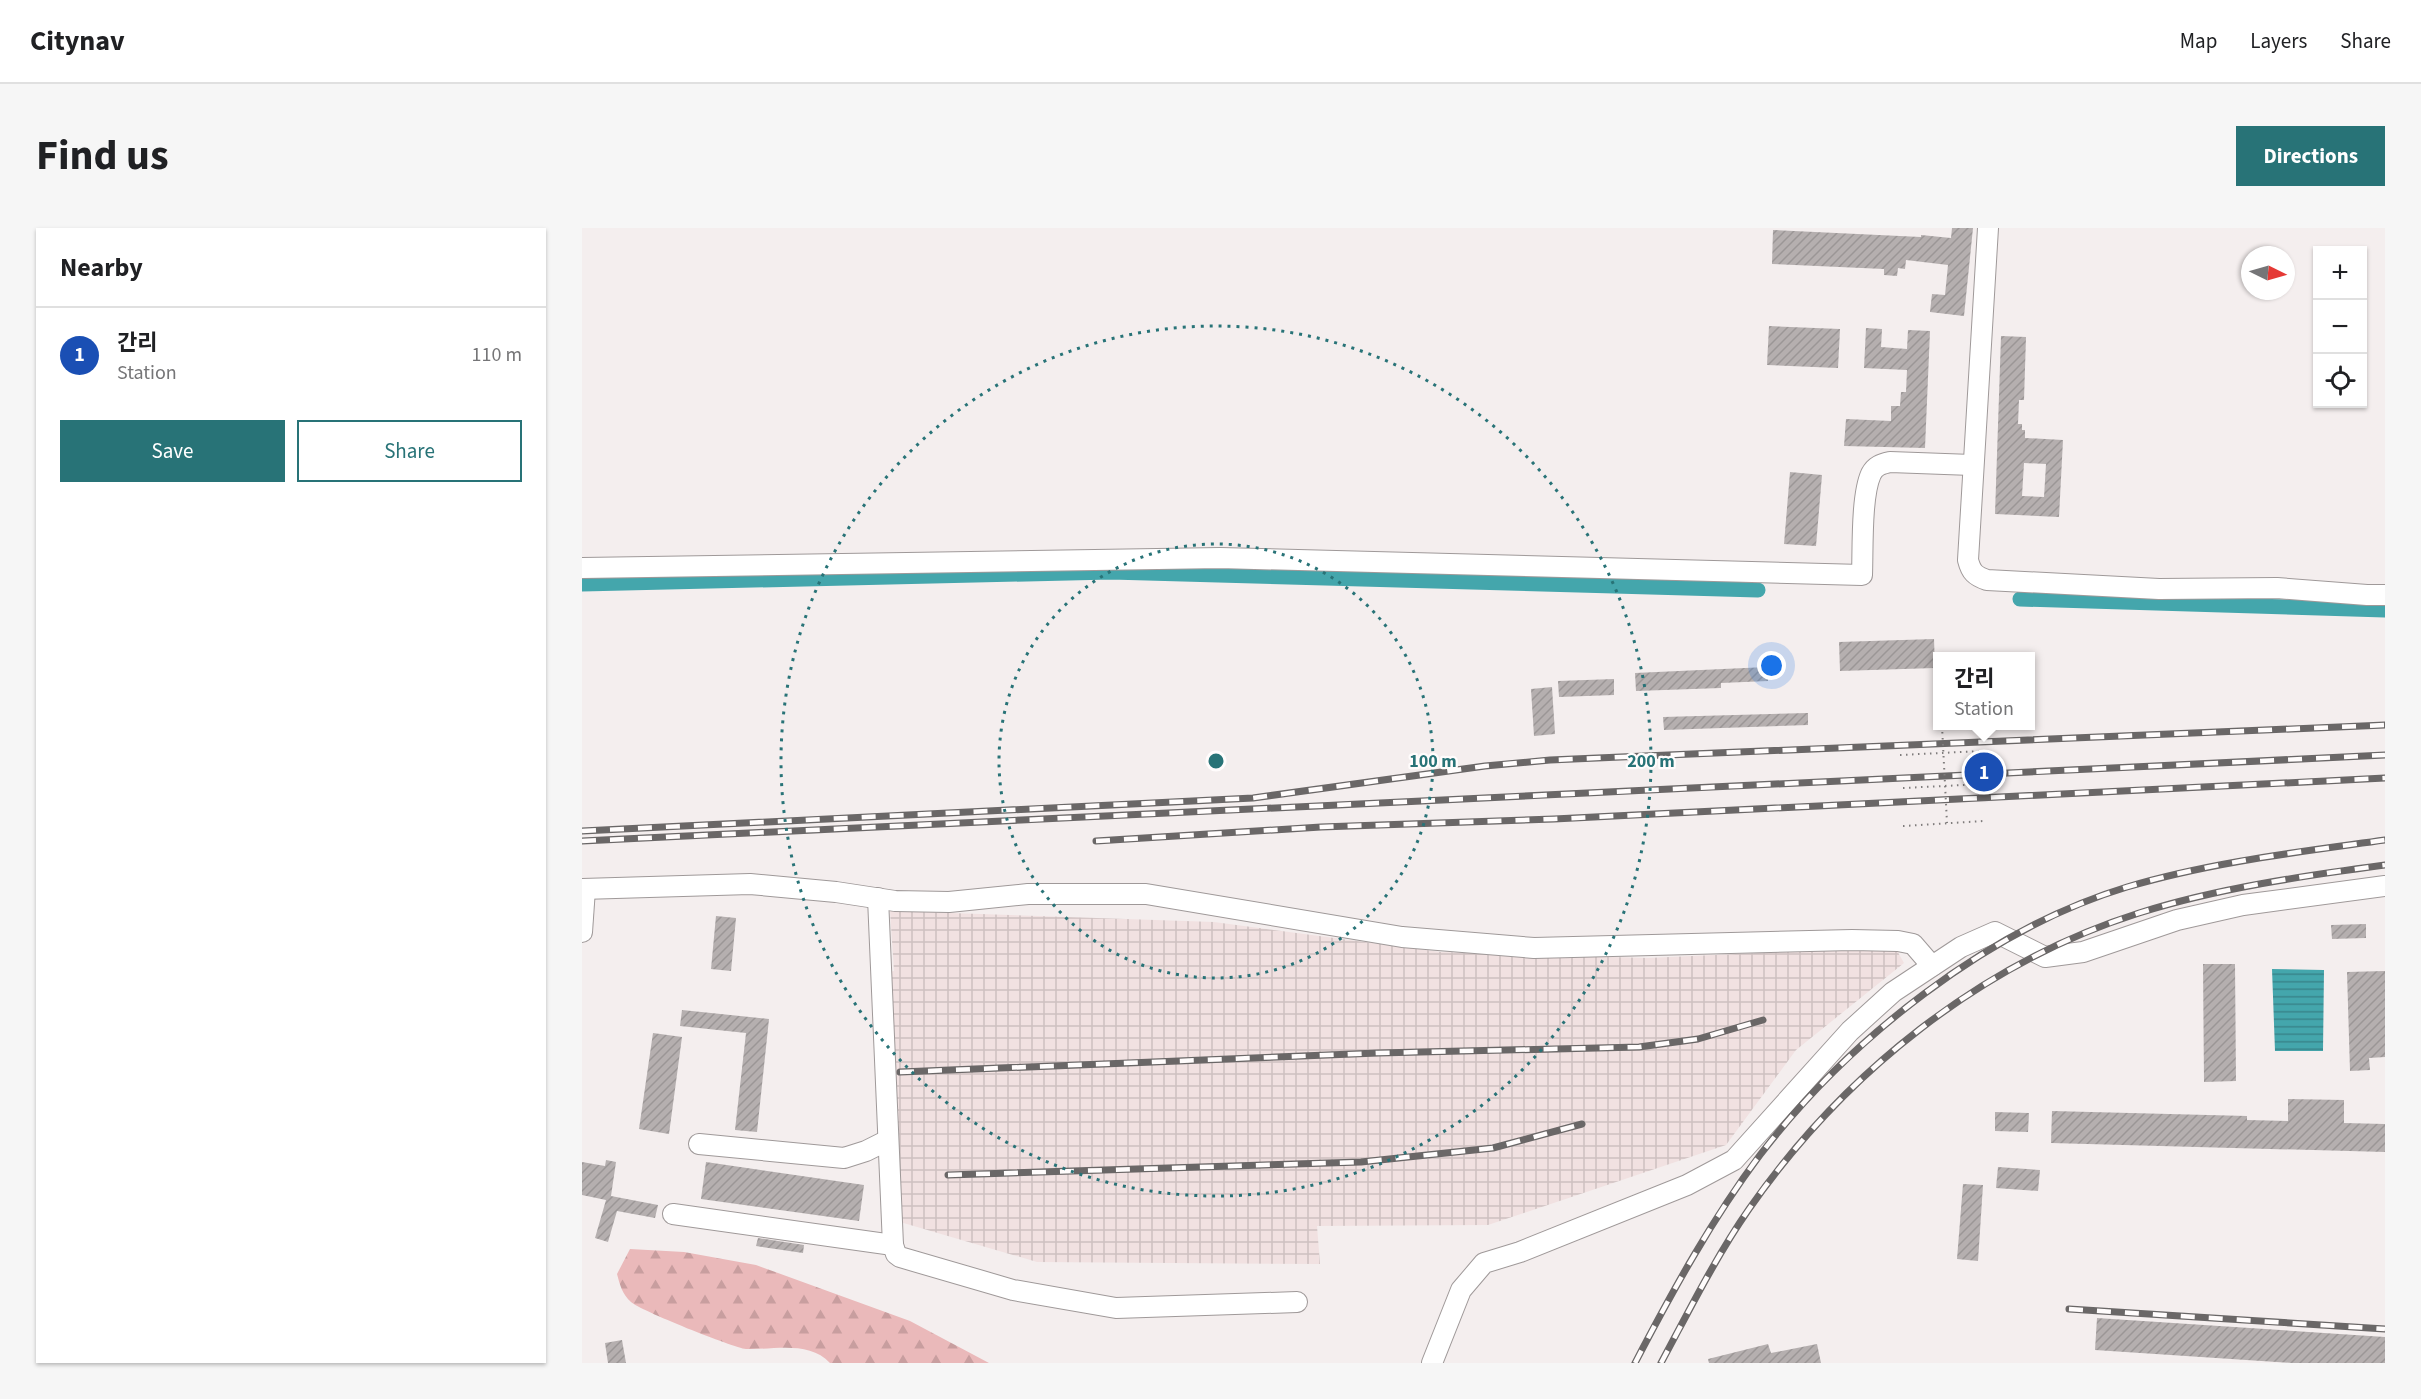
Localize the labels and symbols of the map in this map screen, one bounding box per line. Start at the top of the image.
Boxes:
north arrow [2241,246,2295,300]
your location [1757,651,1786,680]
text: 100 m [1409,749,1457,774]
text: 200 m [1627,749,1675,774]
pin: 1 [1964,750,2004,794]
centre of rings [1206,751,1226,771]

